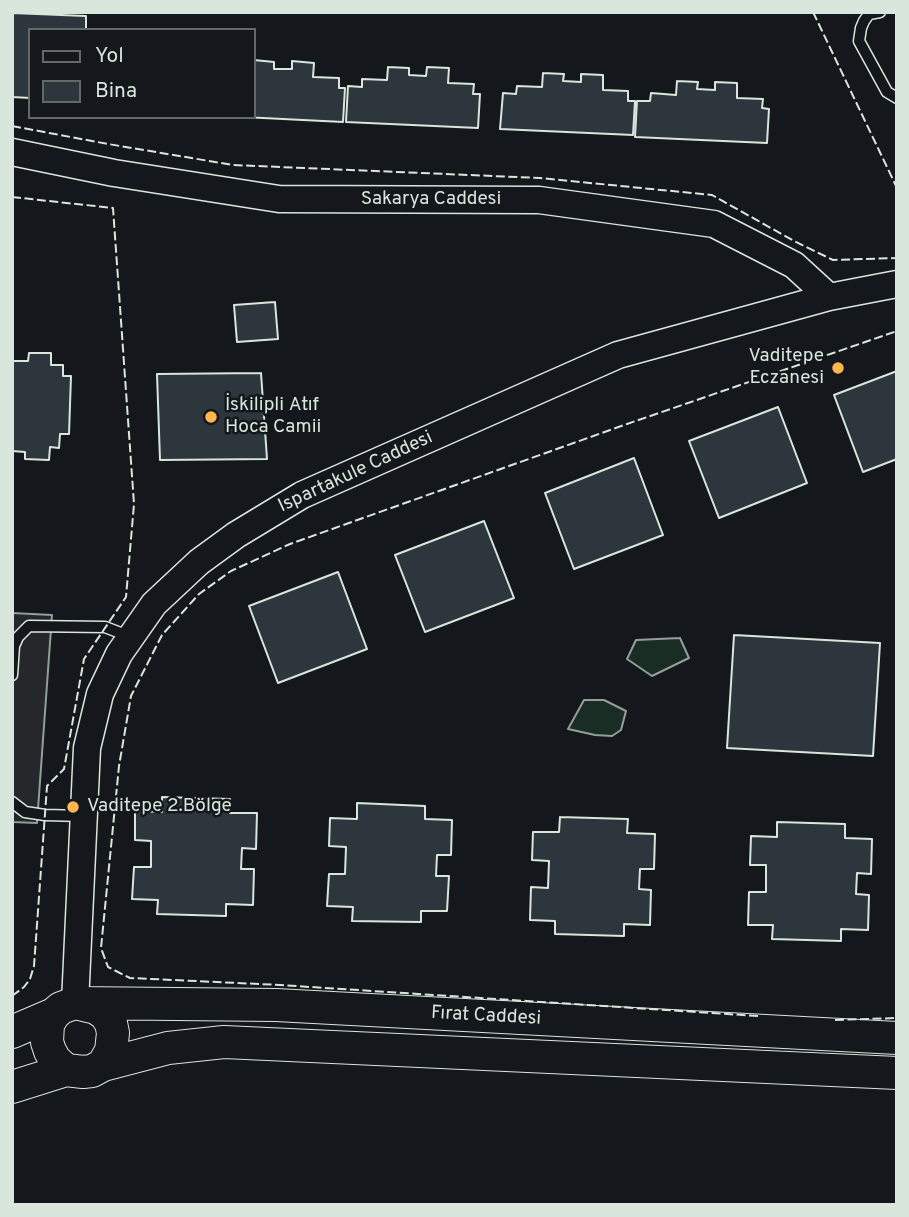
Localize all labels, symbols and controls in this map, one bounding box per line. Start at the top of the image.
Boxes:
legend [28,28,256,119]
text: Yol [95,43,124,70]
text: Bina [95,78,137,105]
street label: Sakarya Caddesi [361,189,501,211]
place label: Vaditepe Eczanesi [748,346,824,390]
marker: Vaditepe Eczanesi [830,360,846,376]
place label: İskilipli Atıf Hoca Camii [225,395,321,439]
marker: İskilipli Atıf Hoca Camii [203,409,219,425]
street label: Ispartakule Caddesi [275,427,437,519]
place label: Vaditepe 2.Bölge [87,796,232,818]
marker: Vaditepe 2.Bölge [65,799,81,815]
street label: Fırat Caddesi [430,1003,542,1031]

